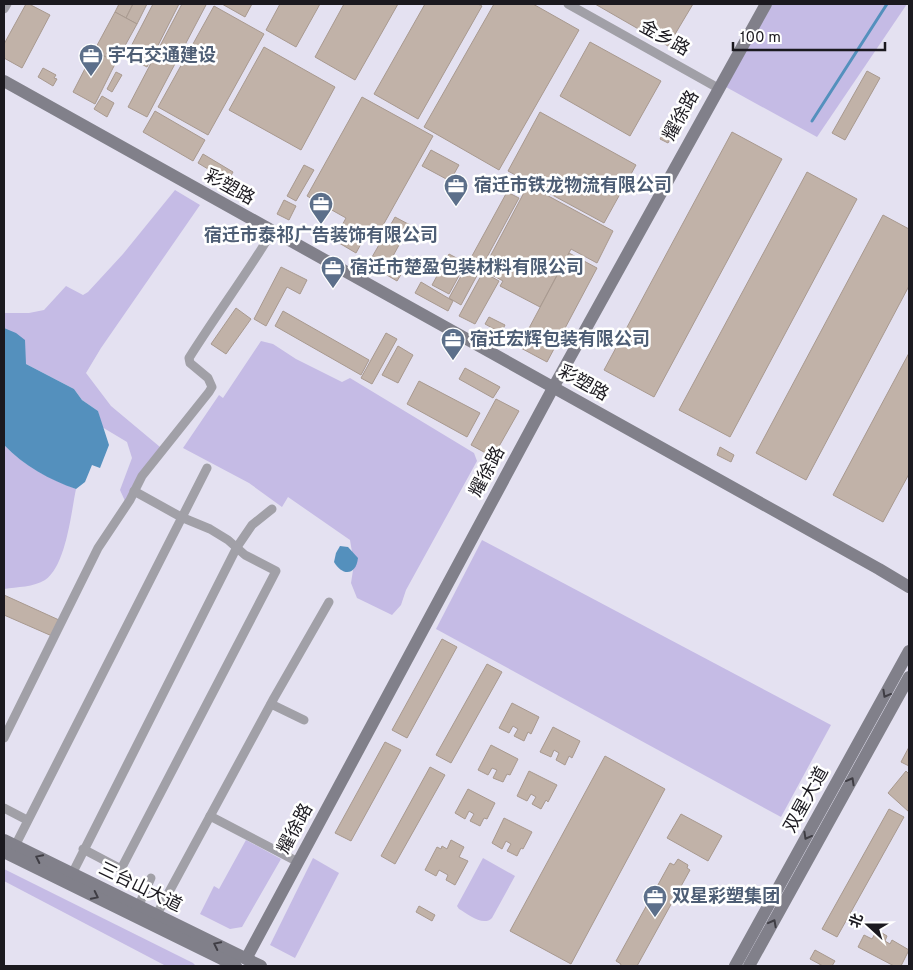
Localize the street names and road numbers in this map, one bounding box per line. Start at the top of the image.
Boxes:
street label: 金乡路 [635,16,693,62]
street label: 耀徐路 [659,87,705,145]
street label: 彩塑路 [200,165,258,211]
street label: 彩塑路 [554,361,612,407]
street label: 耀徐路 [465,443,511,501]
street label: 双星大道 [779,763,835,837]
street label: 耀徐路 [273,800,319,858]
street label: 三台山大道 [95,858,185,918]

